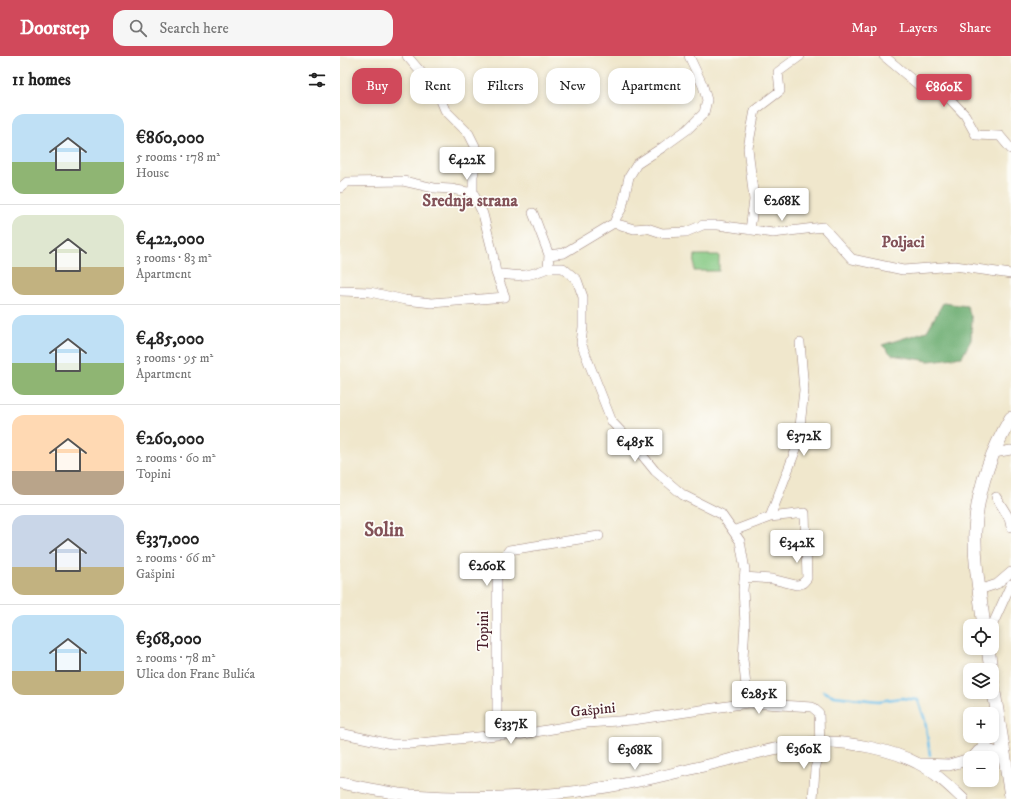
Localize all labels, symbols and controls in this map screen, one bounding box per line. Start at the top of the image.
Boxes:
search box [113,10,393,46]
text: Doorstep [20,17,89,40]
icon: search [127,17,149,39]
text: Search here [159,19,229,38]
text: Map [851,19,877,37]
text: Layers [899,19,937,37]
text: Share [959,19,991,37]
chip: Buy [352,68,402,104]
chip: Rent [410,68,465,104]
chip: Filters [473,68,538,104]
chip: New [546,68,600,104]
chip: Apartment [608,68,695,104]
text: 11 homes [12,69,71,91]
icon: filters [306,69,328,91]
pin: €860K [916,74,972,108]
text: €860K [925,79,963,95]
text: €860,000 [136,127,205,149]
icon: home [44,130,92,178]
pin: €422K [439,147,495,181]
text: 5 rooms · 178 m² [136,149,220,165]
text: €422K [448,152,486,168]
text: House [136,165,169,181]
pin: €268K [754,188,810,222]
district label: Srednja strana [422,190,518,212]
text: €268K [764,193,800,209]
text: €422,000 [136,228,205,250]
icon: home [44,231,92,279]
district label: Poljaci [881,232,925,252]
text: 3 rooms · 83 m² [136,250,212,266]
text: Apartment [136,266,191,282]
text: €485,000 [136,328,204,350]
icon: home [44,331,92,379]
text: 3 rooms · 95 m² [136,350,213,366]
text: Apartment [136,366,191,382]
pin: €372K [776,423,832,457]
text: €260,000 [136,428,204,450]
text: €372K [787,428,821,444]
pin: €485K [607,429,663,463]
icon: home [44,431,92,479]
text: €485K [616,434,654,450]
text: 2 rooms · 60 m² [136,450,216,466]
text: Topini [136,466,171,482]
district label: Solin [364,519,405,542]
text: €337,000 [136,528,200,550]
pin: €342K [769,530,825,564]
icon: home [44,531,92,579]
text: €342K [779,535,815,551]
text: 2 rooms · 66 m² [136,550,215,566]
pin: €260K [459,553,515,587]
text: €260K [469,558,505,574]
text: Gašpini [136,566,175,582]
street label: Topini [474,611,493,651]
map controls [963,619,999,787]
button: locate [963,619,999,655]
text: €368,000 [136,628,202,650]
icon: home [44,631,92,679]
text: 2 rooms · 78 m² [136,650,215,666]
button: layers [963,663,999,699]
text: Ulica don Frane Bulića [136,666,255,682]
pin: €285K [731,681,787,715]
text: €285K [741,686,777,702]
street label: Gašpini [570,698,616,722]
button: + [963,707,999,743]
pin: €337K [483,711,539,745]
text: €337K [494,716,528,732]
pin: €360K [776,736,832,770]
pin: €368K [607,737,663,771]
text: €360K [786,741,822,757]
text: €368K [618,742,652,758]
button: − [963,751,999,787]

